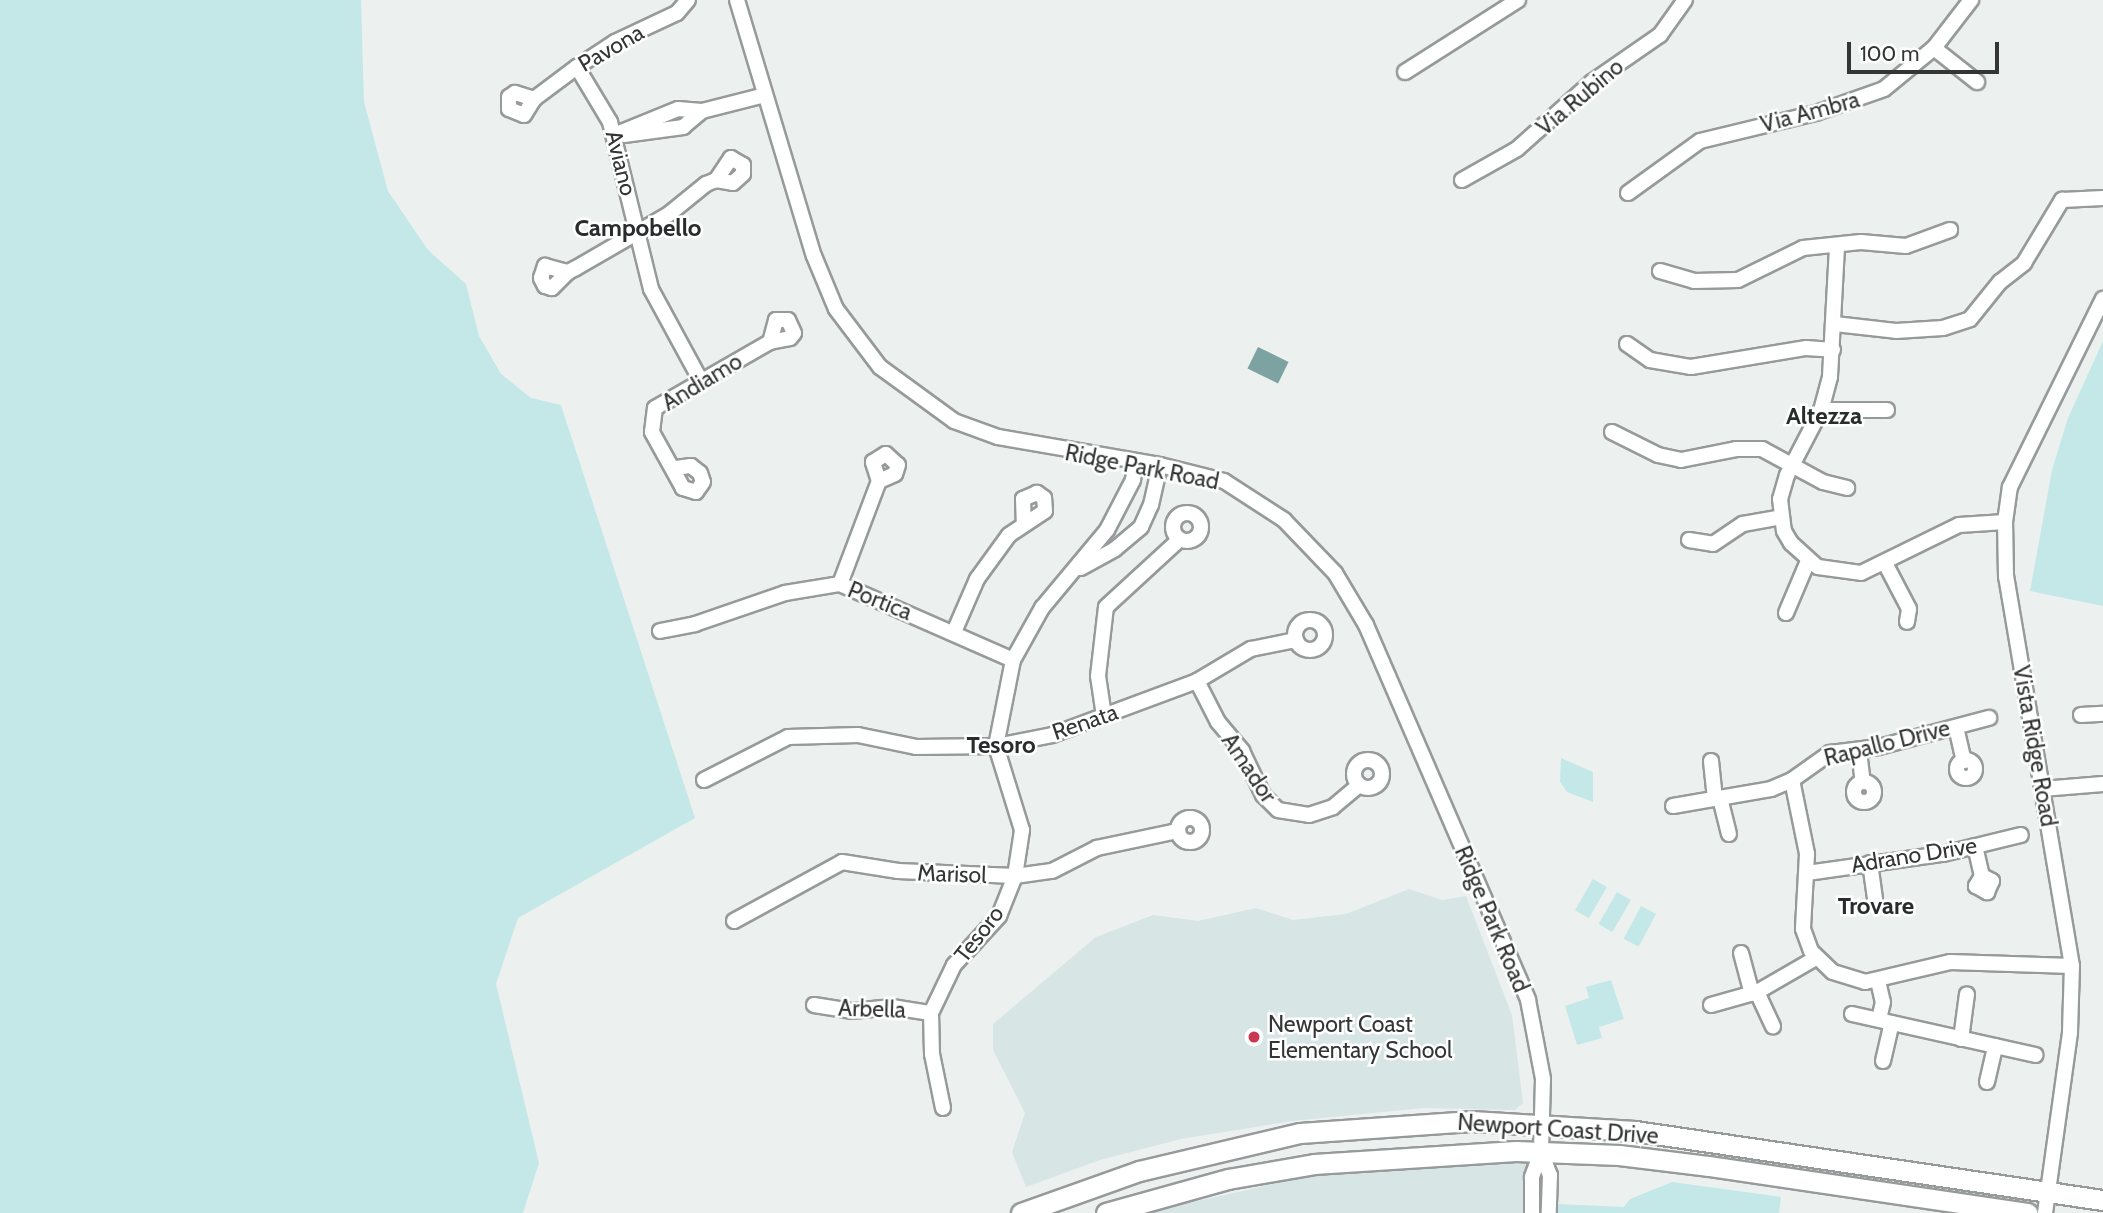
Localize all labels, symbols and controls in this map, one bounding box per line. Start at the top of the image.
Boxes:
street label: Pavona [573,18,649,78]
scale bar [1851,28,2003,72]
text: 100 m [1860,41,1919,66]
street label: Via Rubino [1531,53,1629,141]
street label: Via Ambra [1757,86,1863,138]
street label: Aviano [600,128,642,198]
district label: Campobello [574,214,702,242]
street label: Andiamo [657,347,747,417]
district label: Altezza [1786,402,1862,430]
street label: Ridge Park Road [1063,439,1221,495]
street label: Portica [844,576,916,626]
street label: Vista Ridge Road [2007,663,2063,829]
street label: Renata [1049,698,1121,746]
street label: Rapallo Drive [1821,714,1953,772]
street label: Amador [1216,728,1282,808]
district label: Tesoro [966,731,1036,759]
street label: Adrano Drive [1849,831,1979,879]
street label: Ridge Park Road [1449,842,1535,996]
street label: Marisol [917,859,987,889]
district label: Trovare [1838,892,1914,920]
street label: Tesoro [948,900,1010,968]
street label: Arbella [838,994,906,1024]
place label: Newport Coast Elementary School [1268,1010,1452,1064]
marker: Newport Coast Elementary School [1246,1029,1262,1045]
street label: Newport Coast Drive [1457,1108,1659,1150]

